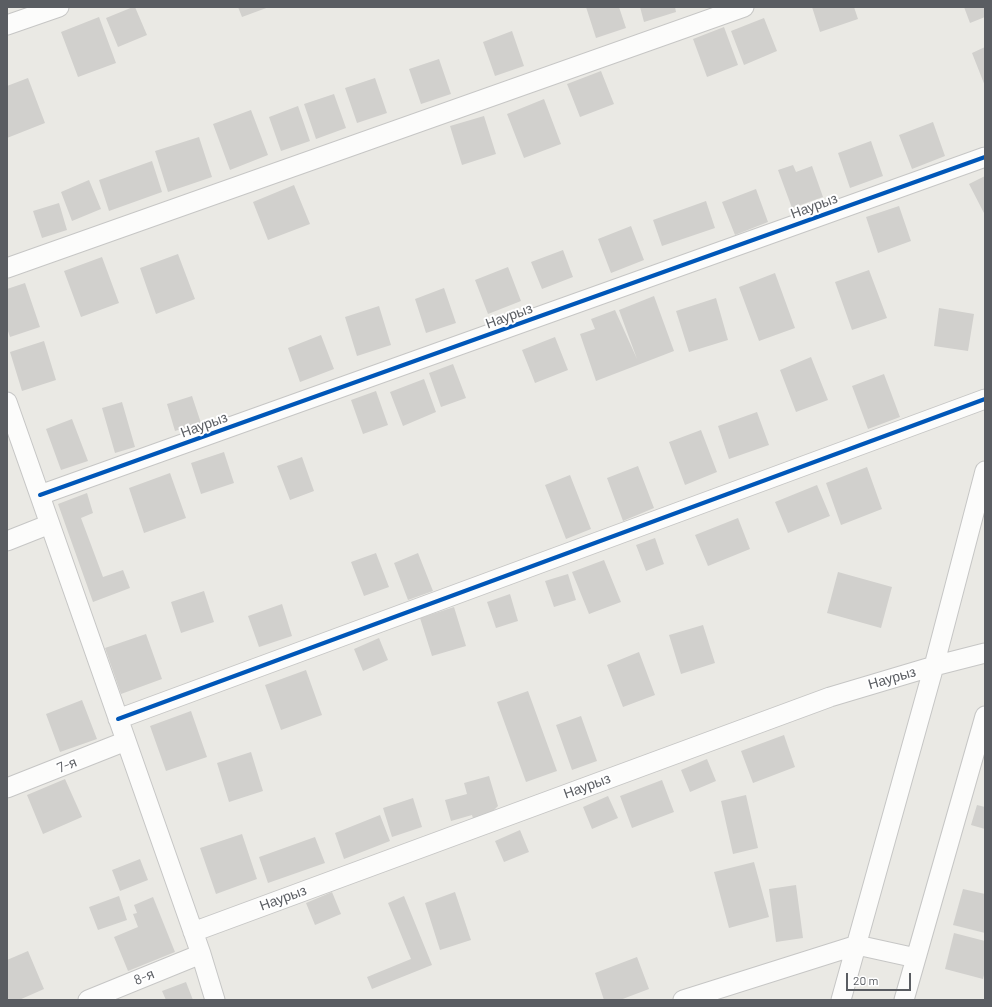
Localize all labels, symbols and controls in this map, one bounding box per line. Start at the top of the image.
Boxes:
street label: Наурыз [788,190,840,222]
street label: Наурыз [483,300,535,332]
street label: Наурыз [178,409,230,441]
street label: Наурыз [866,663,918,693]
street label: 7-я [55,754,79,776]
street label: Наурыз [561,770,613,802]
street label: Наурыз [257,882,309,914]
street label: 8-я [131,965,157,989]
scale bar [848,965,913,991]
text: 20 m [853,973,879,987]

